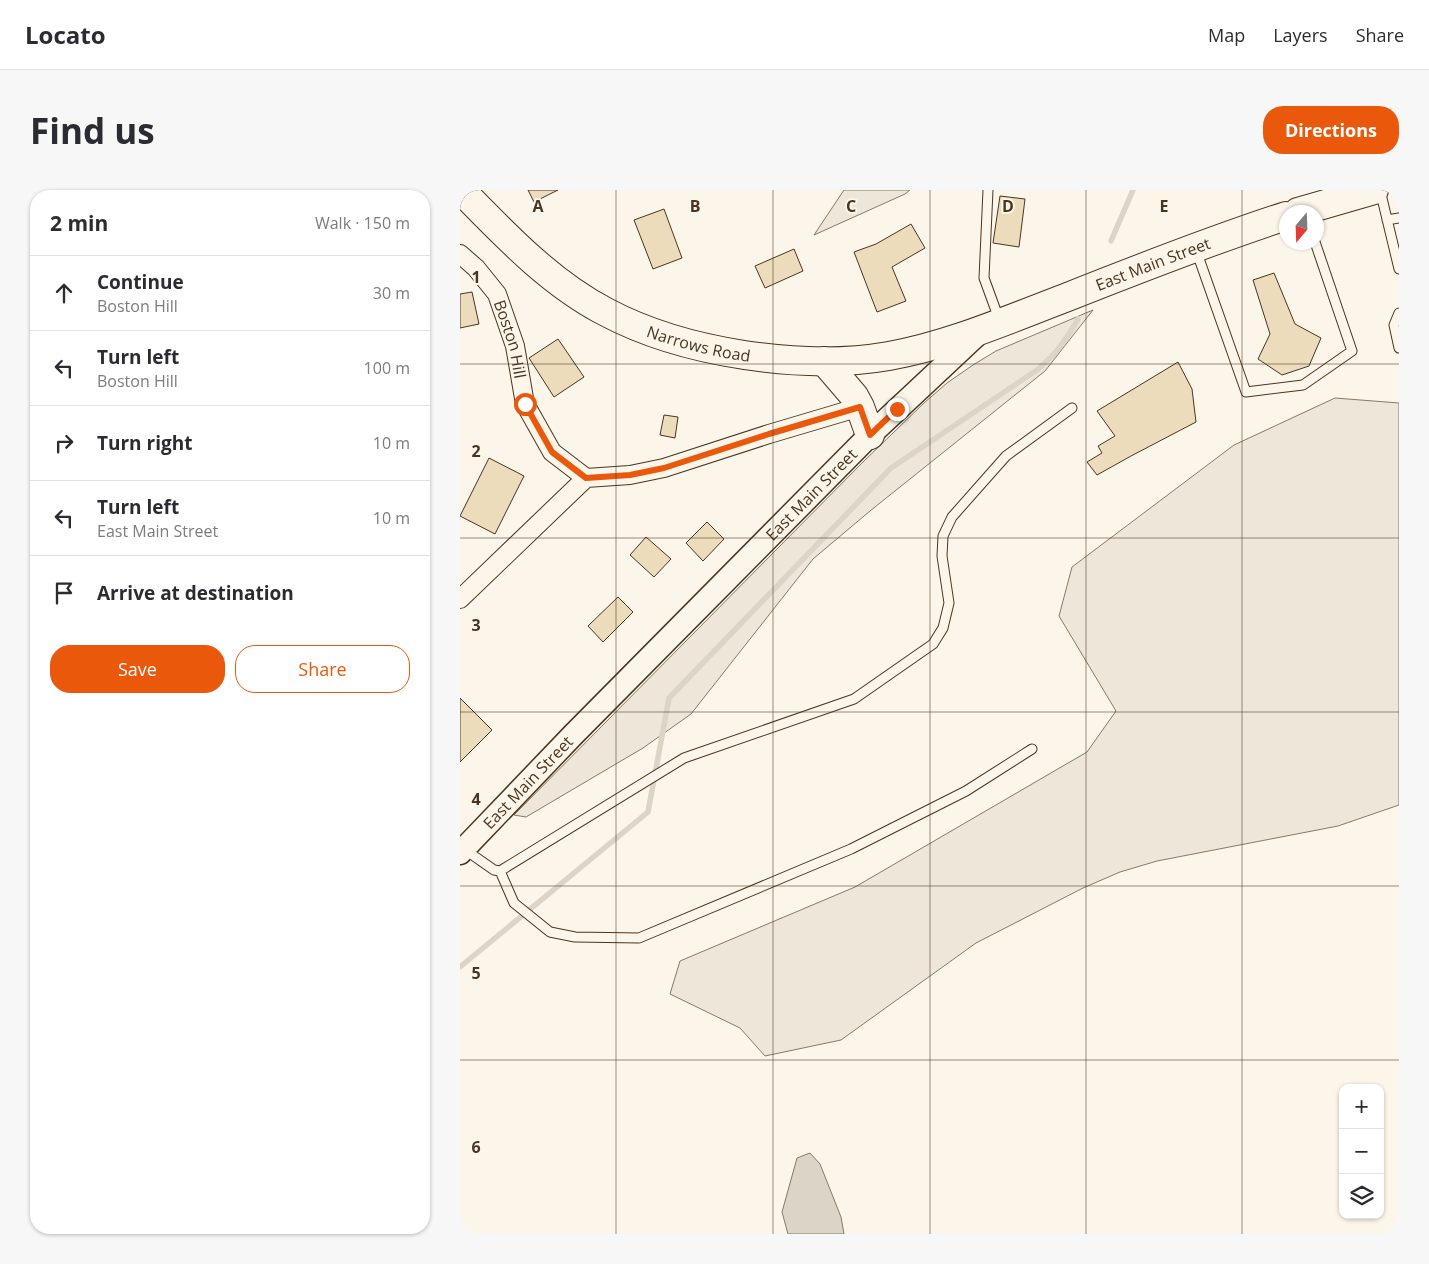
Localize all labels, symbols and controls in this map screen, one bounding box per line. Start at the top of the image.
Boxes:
text: Locato [25,18,106,51]
text: Map [1208,23,1245,47]
text: Layers [1273,23,1328,47]
text: Share [1356,23,1404,47]
button: Directions [1263,106,1399,154]
text: Find us [30,107,155,154]
text: A [532,195,544,217]
text: B [690,195,700,217]
text: C [846,195,856,217]
text: D [1002,195,1014,217]
text: E [1160,195,1169,217]
north arrow [1279,205,1324,250]
text: 2 min [50,209,108,237]
text: Walk · 150 m [315,212,410,234]
street label: East Main Street [1092,232,1214,296]
text: 1 [471,266,481,288]
text: Continue [97,269,184,295]
icon: ahead [50,279,78,307]
text: 30 m [373,282,410,304]
text: Boston Hill [97,295,178,317]
street label: Boston Hill [489,297,531,380]
street label: Narrows Road [644,320,752,367]
text: Turn left [97,344,179,370]
icon: left [50,354,78,382]
text: 100 m [364,357,410,379]
text: Boston Hill [97,370,178,392]
route start [514,393,537,416]
route end [886,398,909,421]
icon: right [50,429,78,457]
text: Turn right [97,430,192,456]
text: 10 m [373,432,410,454]
text: 2 [471,440,481,462]
street label: East Main Street [761,443,862,545]
text: Turn left [97,494,179,520]
icon: left [50,504,78,532]
text: 10 m [373,507,410,529]
text: East Main Street [97,520,218,542]
icon: arrive [50,579,78,607]
text: Arrive at destination [97,580,294,606]
text: 3 [471,614,481,636]
button: Save [50,645,225,693]
button: Share [235,645,410,693]
street label: East Main Street [478,731,578,834]
text: 4 [471,788,481,810]
text: 5 [471,962,481,984]
map controls [1339,1084,1384,1219]
button: + [1339,1084,1384,1129]
button: − [1339,1129,1384,1174]
text: 6 [471,1136,481,1158]
button: layers [1339,1174,1384,1219]

